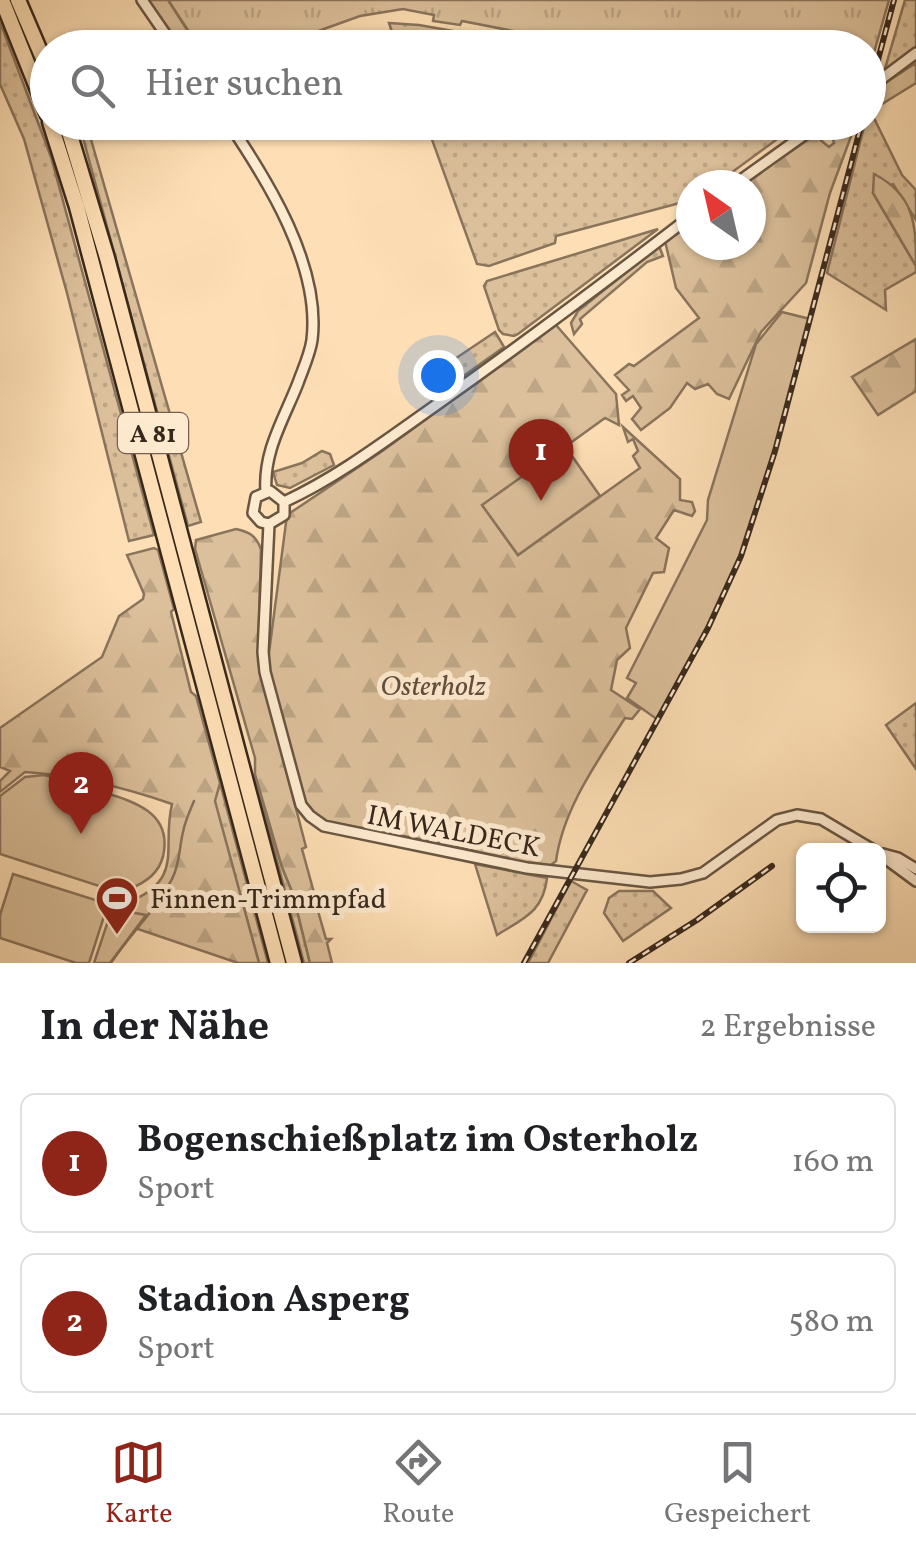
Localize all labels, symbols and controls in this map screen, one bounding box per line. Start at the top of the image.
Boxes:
search box [30,30,886,140]
icon: search [65,58,120,113]
text: Hier suchen [145,59,344,112]
north arrow [676,170,766,260]
your location [413,350,464,401]
road number: A 81 [118,413,188,453]
pin: 1 [508,418,574,501]
park label: Osterholz [380,668,486,707]
pin: 2 [48,752,114,834]
street label: IM WALDECK [363,797,544,868]
map controls [796,843,886,933]
button: locate [796,843,886,933]
sports icon: Finnen-Trimmpfad [94,875,140,936]
place label: Finnen-Trimmpfad [150,881,387,920]
text: In der Nähe [40,999,269,1058]
text: 2 Ergebnisse [699,1006,876,1050]
text: Bogenschießplatz im Osterholz [137,1115,698,1168]
text: 1 [68,1141,81,1185]
text: 160 m [791,1141,874,1185]
text: Sport [137,1168,215,1212]
text: Stadion Asperg [137,1275,410,1328]
text: 2 [66,1301,83,1345]
text: 580 m [788,1301,874,1345]
text: Sport [137,1328,215,1372]
tab: Karte [105,1435,172,1534]
tab: Route [382,1435,454,1534]
tab: Gespeichert [664,1435,811,1534]

